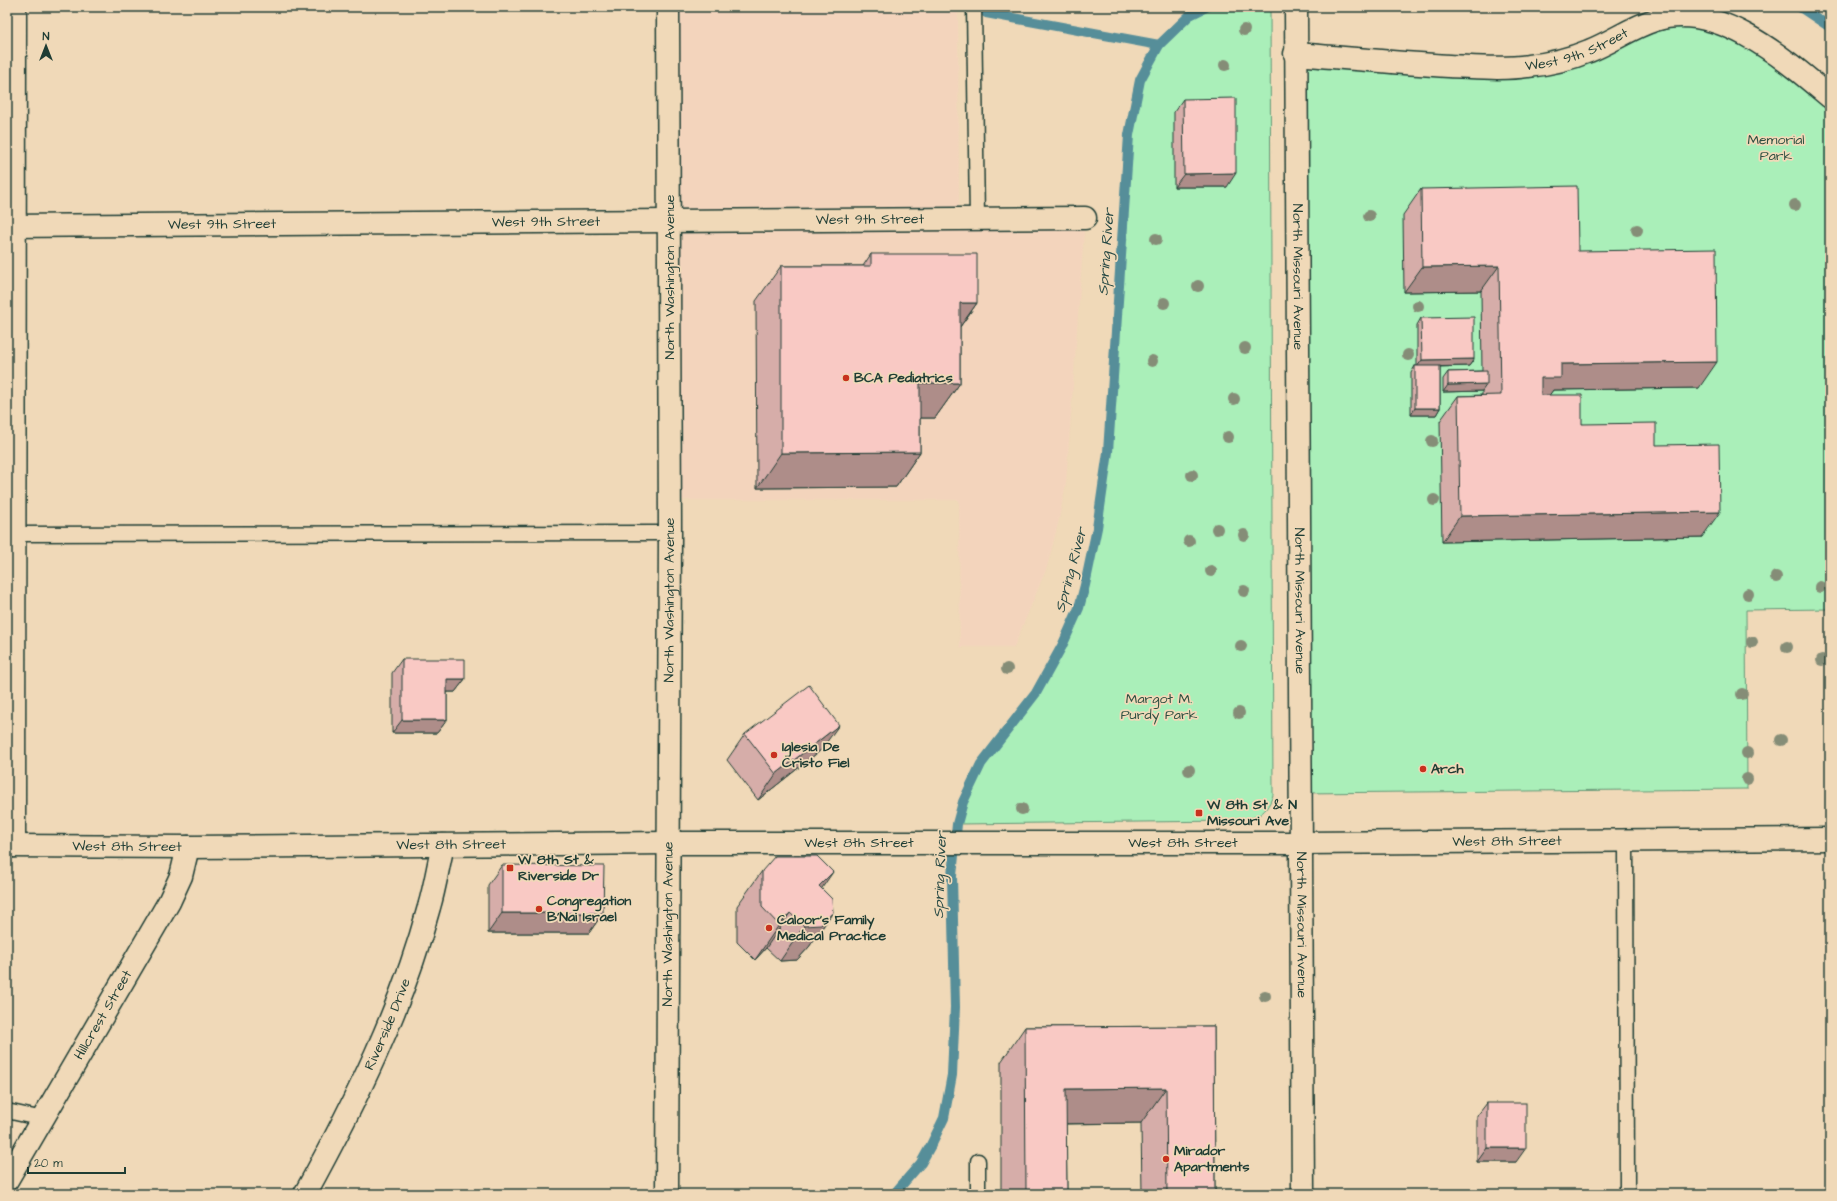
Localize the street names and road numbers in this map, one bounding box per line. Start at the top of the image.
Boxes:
street label: West 9th Street [1524,23,1632,76]
street label: North Washington Avenue [660,194,680,359]
street label: North Missouri Avenue [1287,204,1308,351]
street label: West 9th Street [816,209,925,230]
street label: West 9th Street [492,212,601,232]
street label: West 9th Street [168,214,277,235]
street label: North Washington Avenue [659,517,680,682]
street label: North Missouri Avenue [1289,528,1310,675]
street label: West 8th Street [1452,831,1562,852]
street label: West 8th Street [804,833,914,853]
street label: West 8th Street [1128,833,1238,853]
street label: West 8th Street [396,834,506,855]
street label: West 8th Street [72,836,182,857]
street label: North Washington Avenue [658,841,679,1006]
street label: North Missouri Avenue [1291,852,1312,999]
street label: Hillcrest Street [69,966,137,1064]
street label: Riverside Drive [360,975,416,1074]

